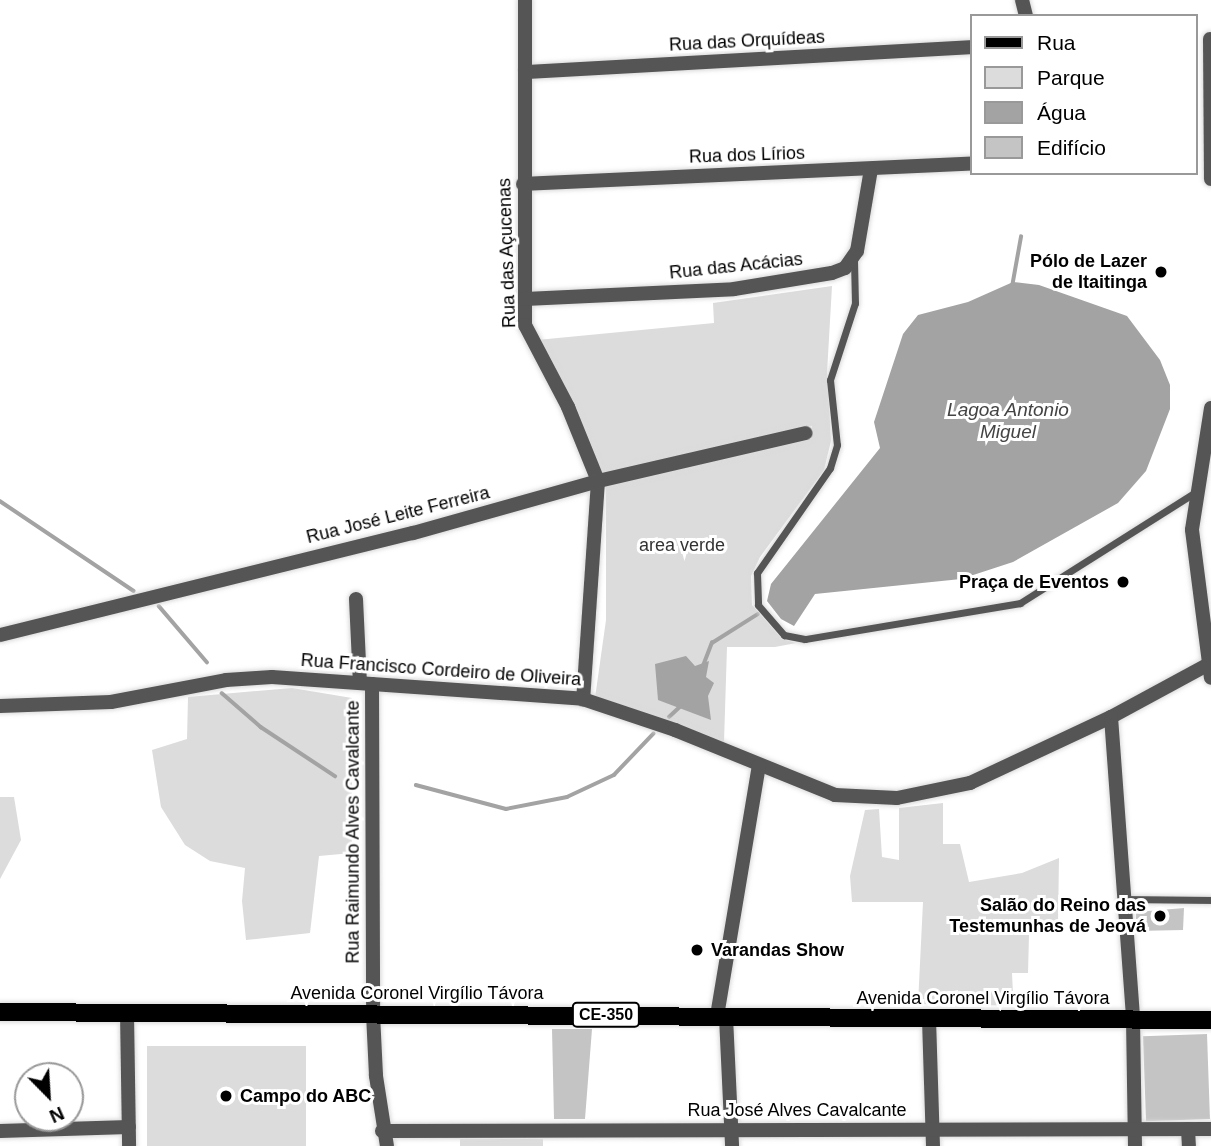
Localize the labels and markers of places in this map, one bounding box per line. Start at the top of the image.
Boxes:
place label: Pólo de Lazer de Itaitinga [1030,251,1147,294]
marker: Pólo de Lazer de Itaitinga [1153,264,1169,280]
place label: Praça de Eventos [959,571,1109,593]
marker: Praça de Eventos [1115,574,1131,590]
place label: Salão do Reino das Testemunhas de Jeová [949,895,1146,937]
marker: Salão do Reino das Testemunhas de Jeová [1152,908,1168,924]
place label: Varandas Show [711,939,844,961]
marker: Varandas Show [689,942,705,958]
place label: Campo do ABC [240,1085,372,1107]
marker: Campo do ABC [218,1088,234,1104]

